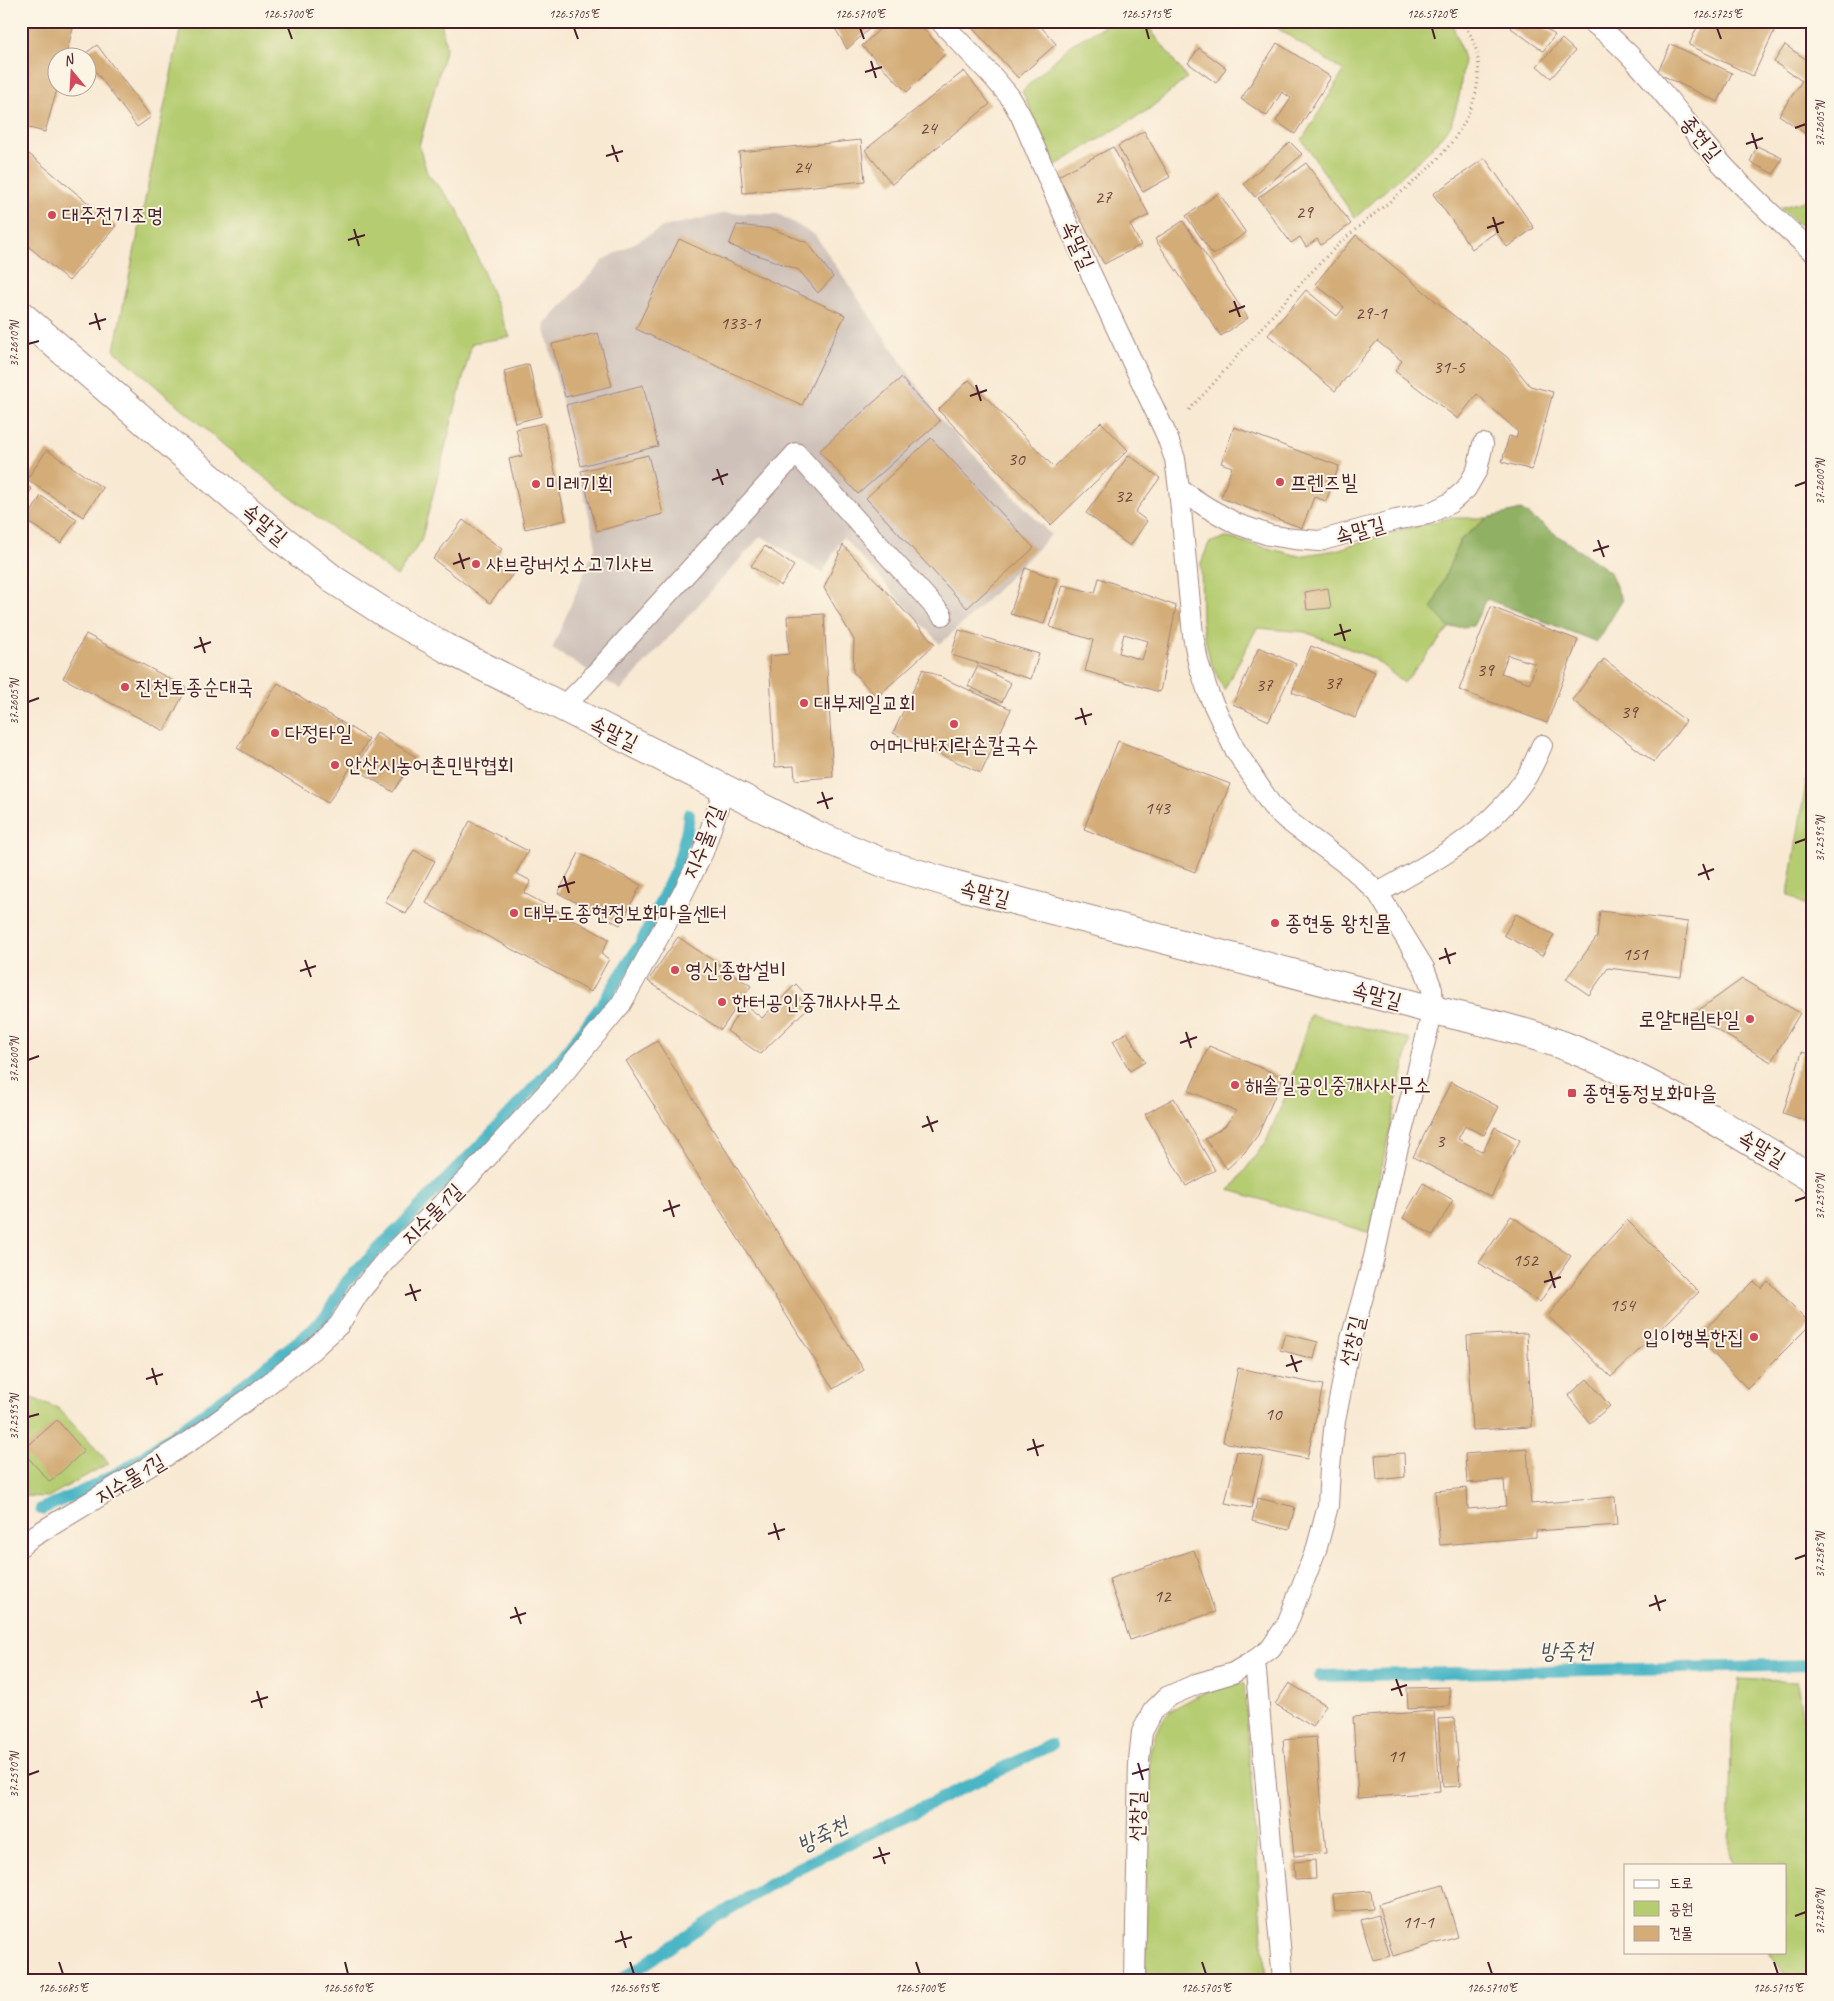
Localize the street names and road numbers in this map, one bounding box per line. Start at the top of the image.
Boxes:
street label: 종현길 [1675,110,1727,166]
street label: 속말길 [1056,217,1100,274]
street label: 속말길 [237,498,293,550]
street label: 속말길 [1332,510,1388,549]
street label: 속말길 [586,710,643,756]
street label: 지수물1길 [677,801,730,883]
street label: 속말길 [957,874,1013,912]
street label: 속말길 [1349,976,1405,1014]
street label: 속말길 [1734,1124,1791,1172]
street label: 지수물1길 [396,1177,469,1250]
street label: 선창길 [1334,1313,1370,1369]
street label: 지수물1길 [90,1448,170,1510]
street label: 선창길 [1124,1790,1150,1842]

